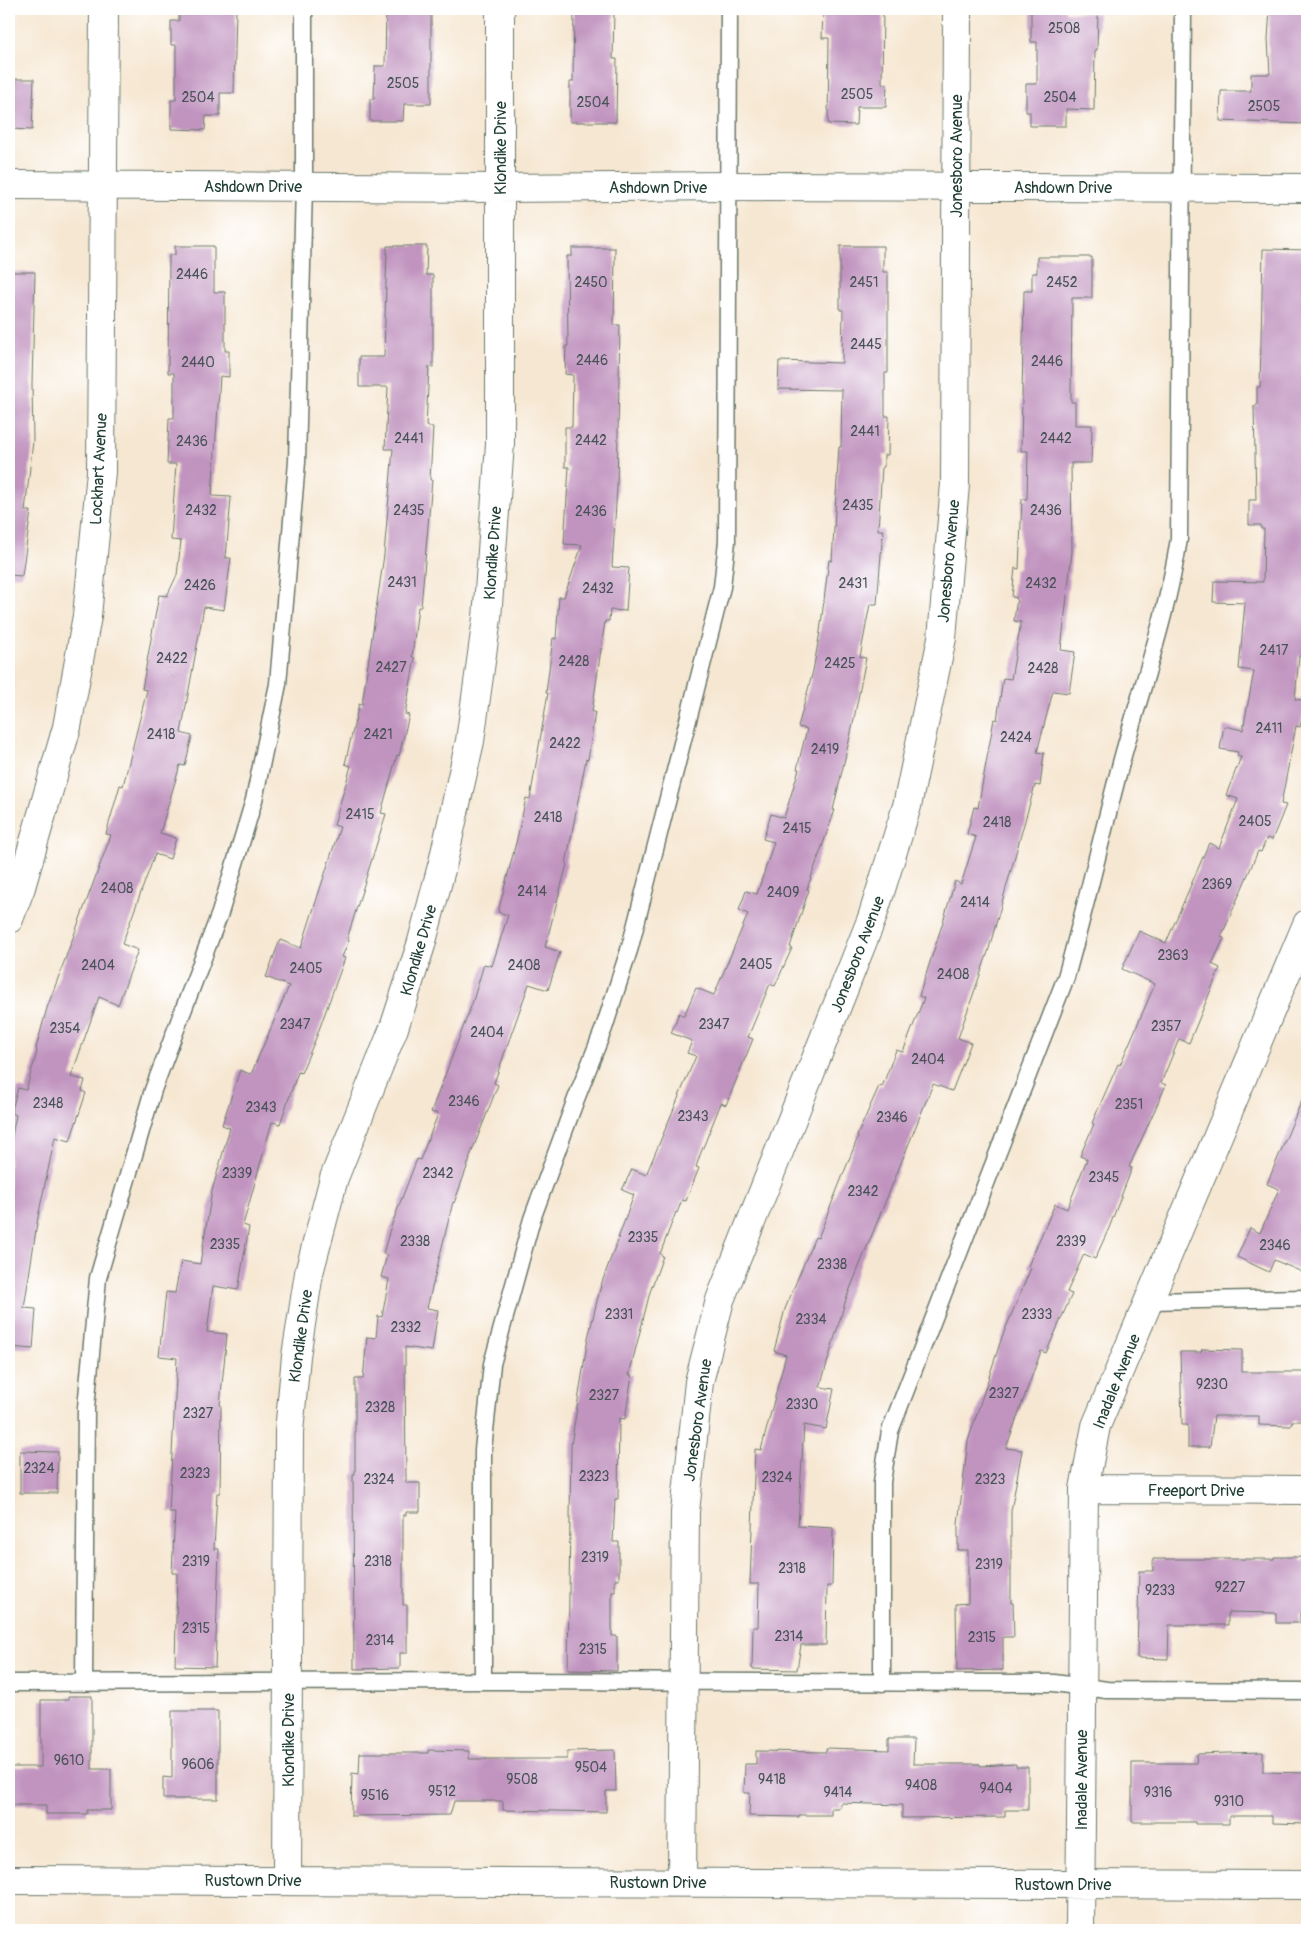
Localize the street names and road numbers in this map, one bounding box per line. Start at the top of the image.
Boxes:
street label: Jonesboro Avenue [947,94,967,218]
street label: Klondike Drive [491,101,511,195]
street label: Ashdown Drive [204,177,302,197]
street label: Ashdown Drive [609,178,707,198]
street label: Ashdown Drive [1014,178,1112,198]
street label: Lockhart Avenue [86,412,112,526]
street label: Jonesboro Avenue [934,499,964,623]
street label: Klondike Drive [480,505,506,601]
street label: Jonesboro Avenue [827,893,889,1015]
street label: Klondike Drive [396,902,442,998]
street label: Klondike Drive [285,1288,317,1384]
street label: Inadale Avenue [1089,1331,1145,1432]
street label: Jonesboro Avenue [680,1358,716,1483]
street label: Freeport Drive [1148,1481,1244,1501]
street label: Klondike Drive [279,1693,299,1787]
street label: Inadale Avenue [1072,1730,1092,1830]
street label: Rustown Drive [205,1871,302,1891]
street label: Rustown Drive [610,1873,707,1893]
street label: Rustown Drive [1015,1875,1112,1895]

